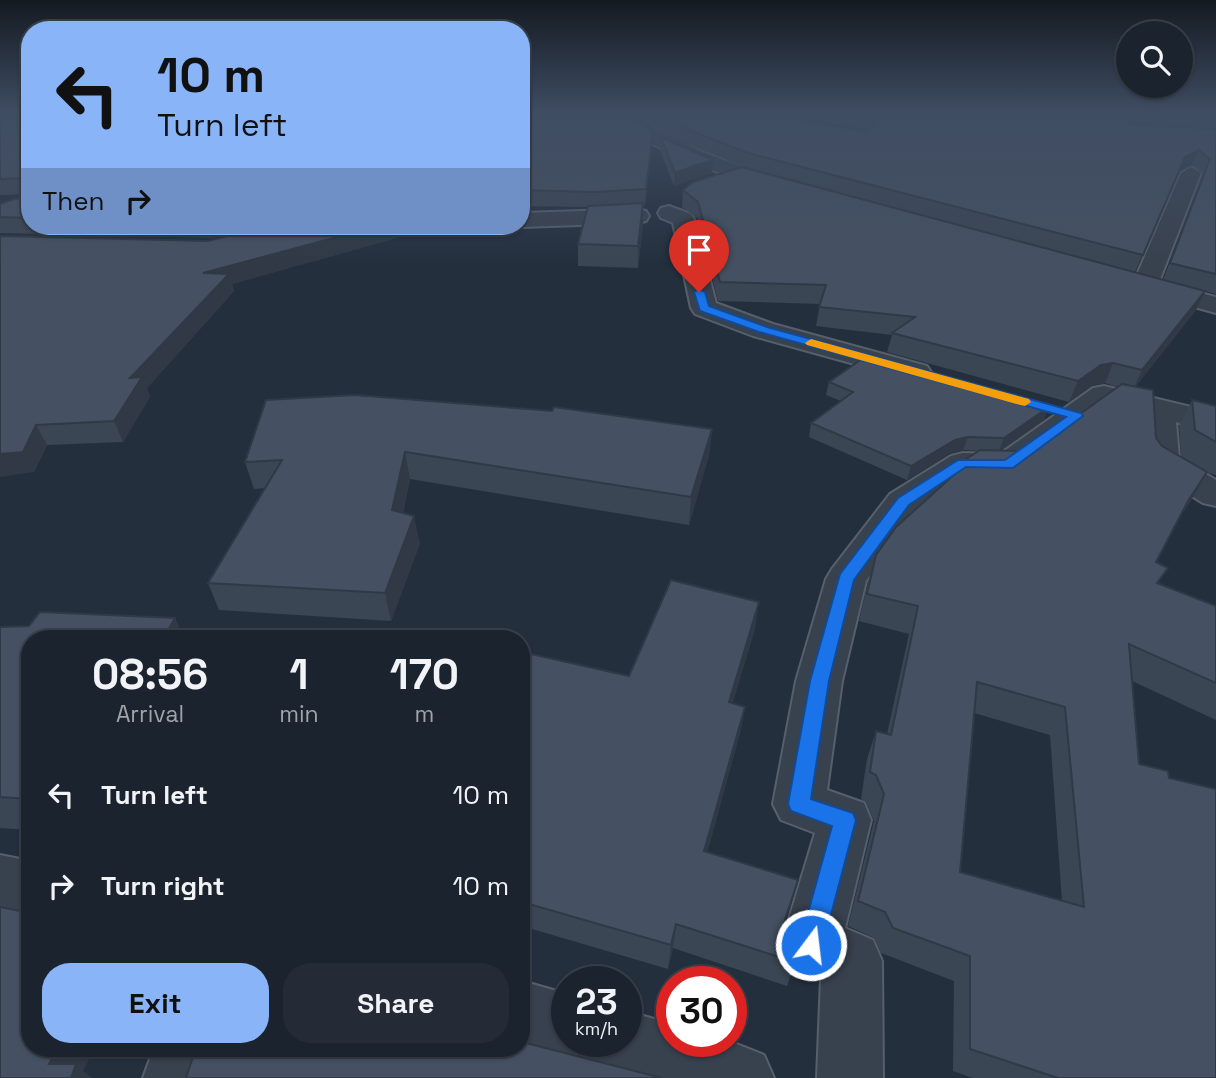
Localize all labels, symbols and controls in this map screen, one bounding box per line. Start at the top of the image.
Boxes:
map controls [1116,21,1193,98]
button: search [1116,21,1193,98]
text: 10 m [157,44,265,106]
icon: left [42,49,133,140]
text: Turn left [157,105,287,145]
icon: right [119,182,157,220]
text: Then [42,184,105,218]
pin [669,220,729,292]
icon: arrive [680,231,718,269]
text: 08:56 [92,648,208,701]
text: 1 [289,648,308,701]
text: 170 [390,648,459,701]
text: Arrival [116,699,184,729]
text: min [279,699,319,729]
text: m [414,699,434,729]
icon: left [42,776,80,814]
text: Turn left [101,778,208,812]
text: 10 m [452,778,509,812]
icon: right [42,867,80,905]
text: Turn right [101,869,225,903]
text: 10 m [452,869,509,903]
position arrow [774,908,848,982]
button: Exit [42,963,269,1043]
button: Share [283,963,509,1043]
speed limit sign: 30 [656,966,747,1057]
text: 23 [575,980,618,1024]
text: km/h [575,1017,618,1040]

